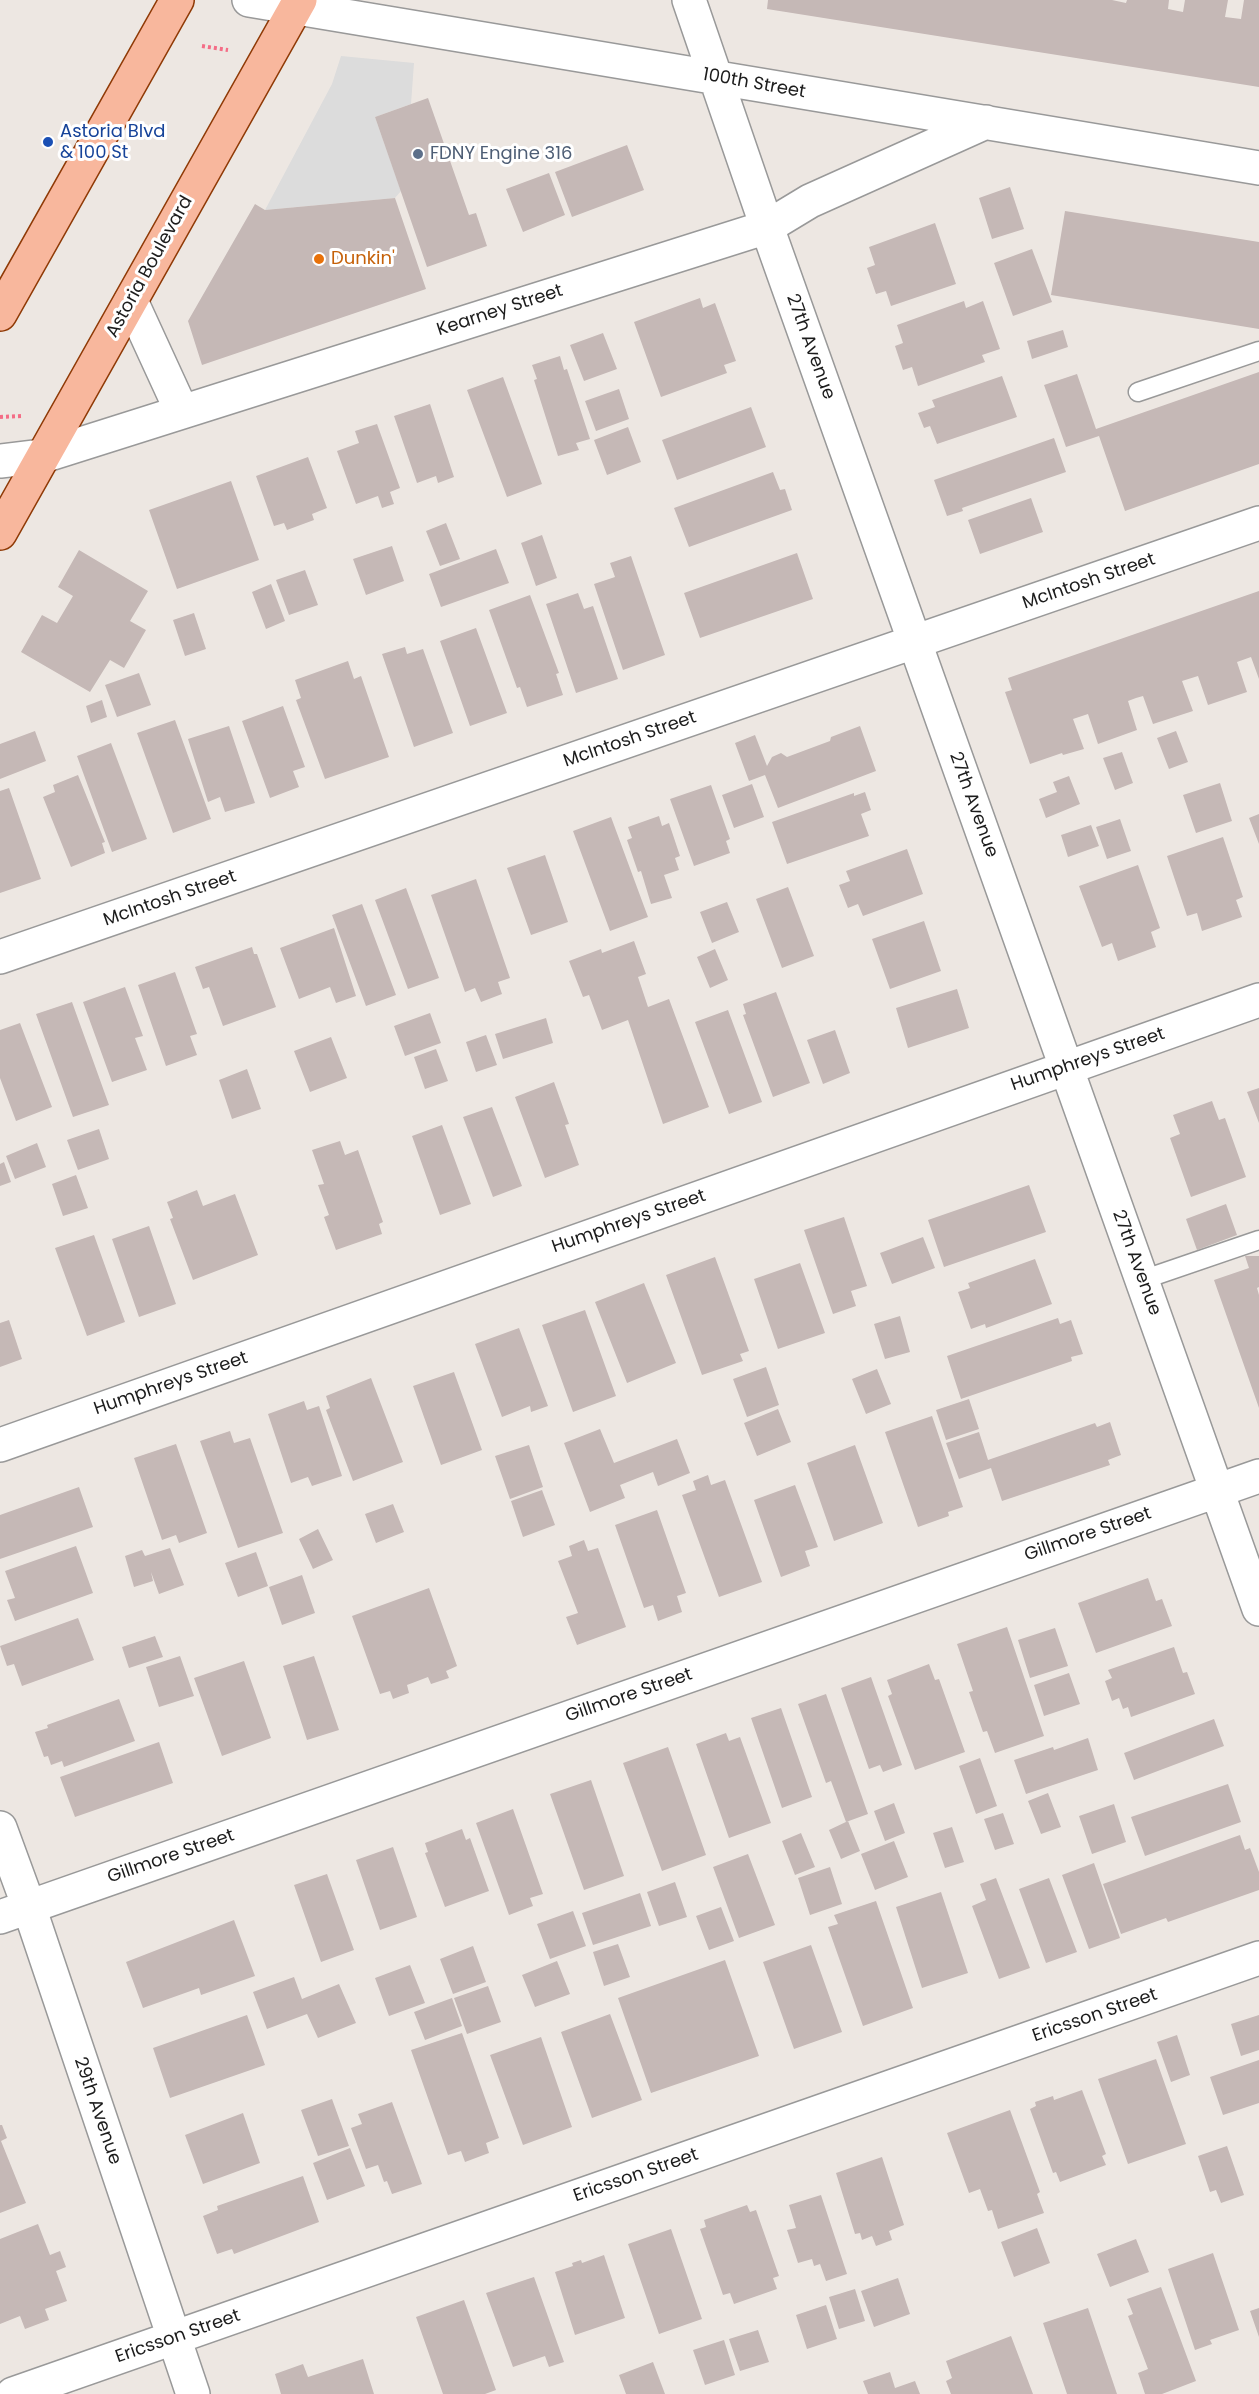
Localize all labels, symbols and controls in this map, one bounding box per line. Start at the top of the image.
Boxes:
street label: 100th Street [701,64,807,104]
place label: Astoria Blvd & 100 St [60,121,165,164]
marker: Astoria Blvd & 100 St [41,135,55,149]
place label: FDNY Engine 316 [430,143,572,165]
marker: FDNY Engine 316 [411,147,425,161]
street label: Astoria Boulevard [102,192,198,342]
place label: Dunkin' [331,248,395,270]
marker: Dunkin' [312,252,326,266]
street label: Kearney Street [434,280,566,342]
street label: 27th Avenue [781,291,839,403]
street label: McIntosh Street [1020,549,1158,615]
street label: McIntosh Street [561,707,699,773]
street label: 27th Avenue [944,749,1002,861]
street label: McIntosh Street [101,866,239,932]
street label: Humphreys Street [1008,1024,1168,1096]
street label: Humphreys Street [549,1186,709,1258]
street label: 27th Avenue [1107,1207,1165,1319]
street label: Humphreys Street [91,1348,251,1420]
street label: Gillmore Street [1022,1503,1154,1567]
street label: Gillmore Street [563,1664,695,1728]
street label: Gillmore Street [105,1825,237,1889]
street label: Ericsson Street [1030,1985,1160,2047]
street label: 29th Avenue [69,2054,125,2168]
street label: Ericsson Street [571,2145,701,2207]
street label: Ericsson Street [113,2306,243,2368]

